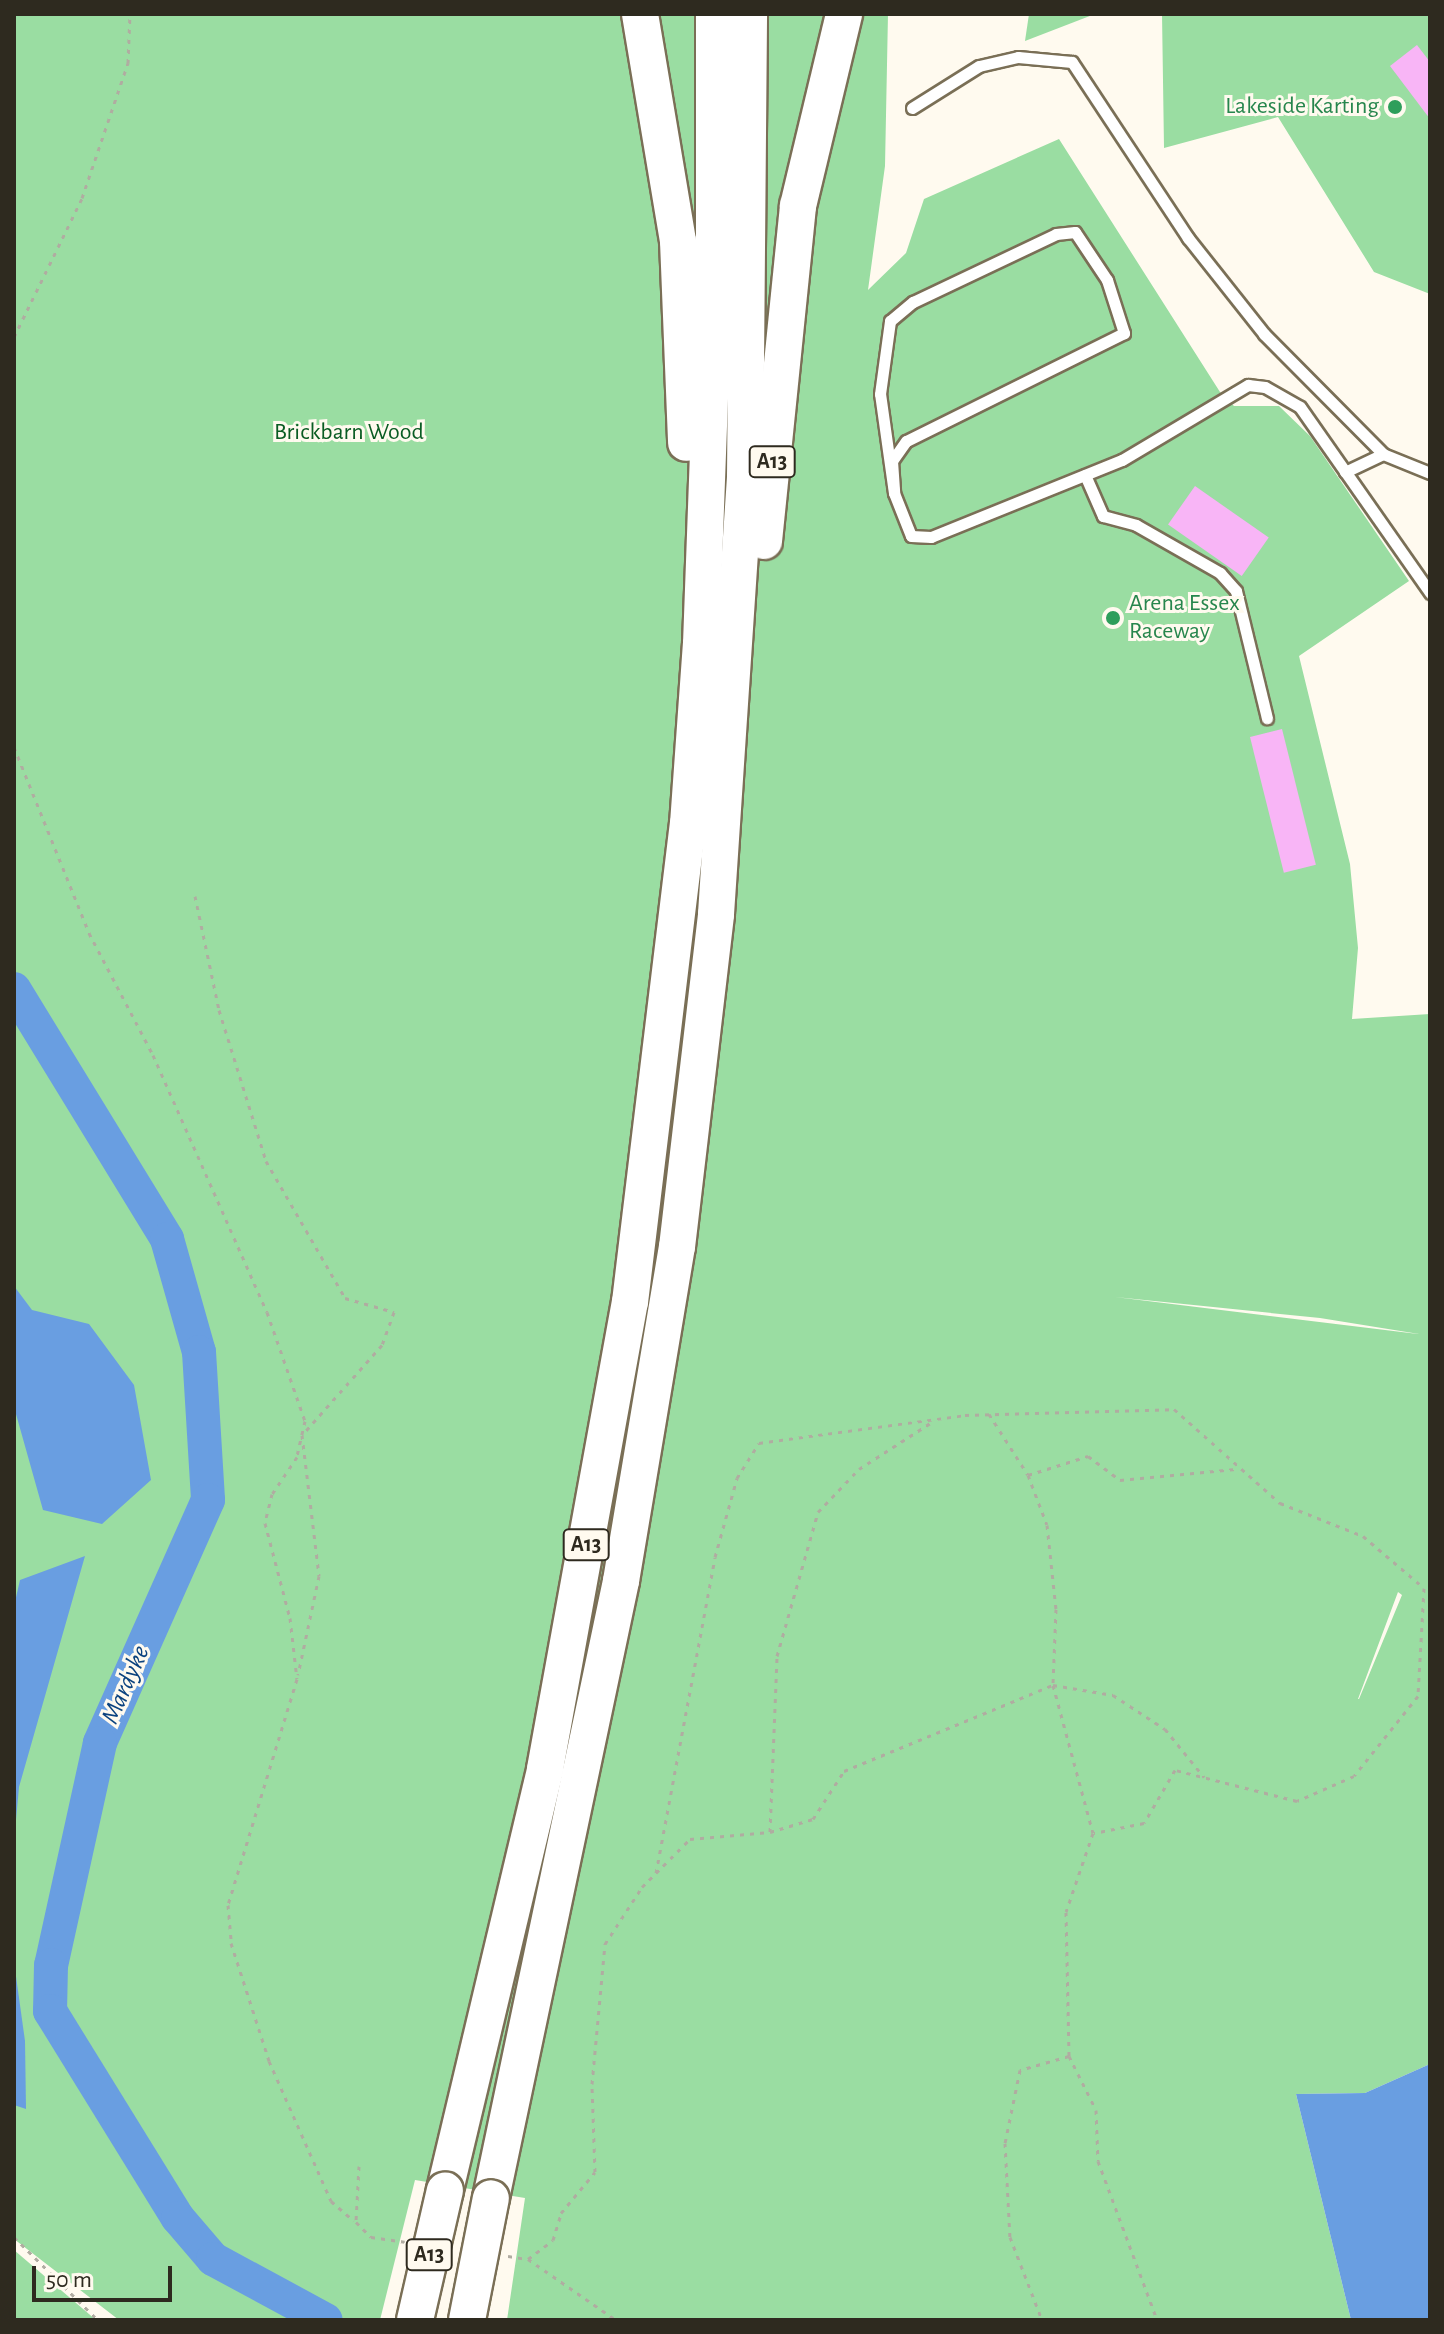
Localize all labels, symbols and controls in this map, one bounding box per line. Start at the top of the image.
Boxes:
place label: Lakeside Karting [1225,93,1379,121]
marker: Lakeside Karting [1386,98,1404,116]
park label: Brickbarn Wood [274,419,424,447]
road number: A13 [748,444,796,480]
place label: Arena Essex Raceway [1129,590,1240,646]
marker: Arena Essex Raceway [1104,609,1122,627]
road number: A13 [562,1527,610,1563]
water label: Mardyke [95,1641,157,1729]
road number: A13 [405,2237,453,2273]
scale bar [36,2250,176,2300]
text: 50 m [46,2268,92,2292]

